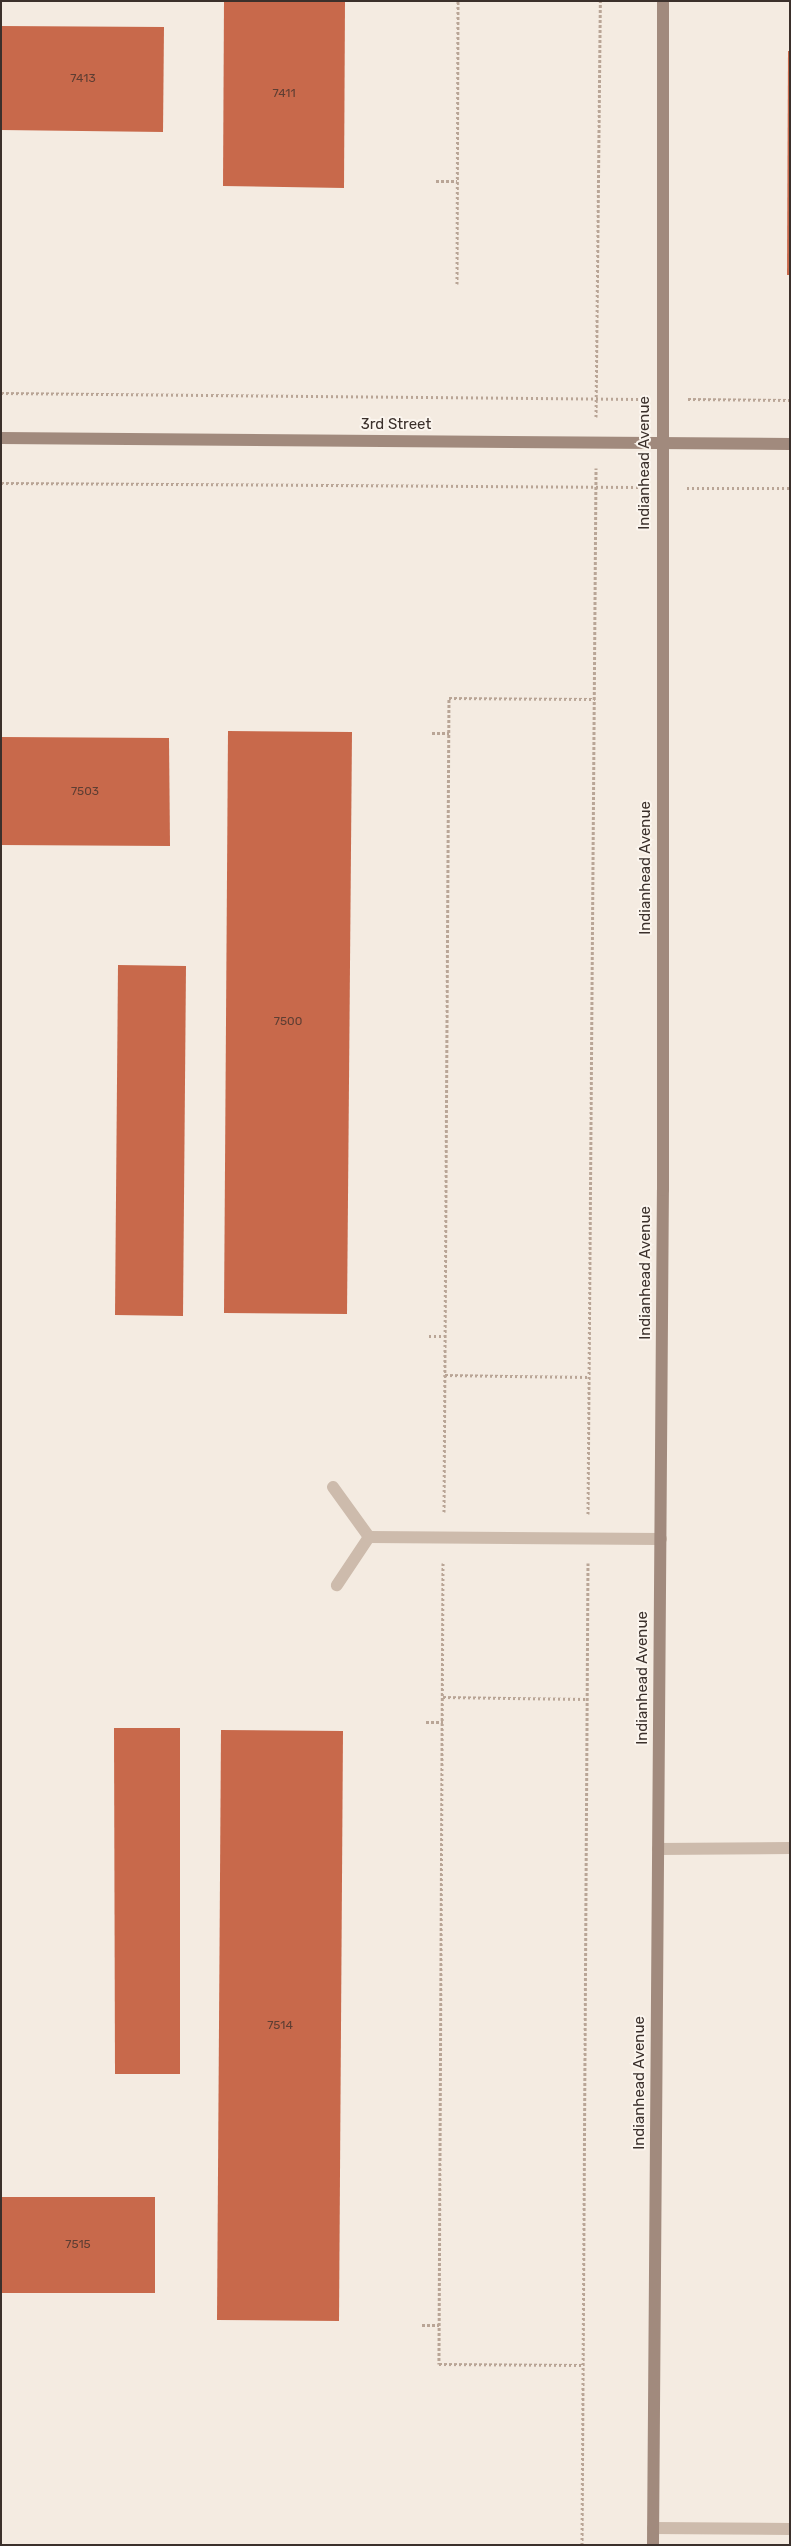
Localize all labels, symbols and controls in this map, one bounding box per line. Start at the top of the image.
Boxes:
house number: 7413 [70,72,96,86]
house number: 7411 [272,87,296,101]
street label: Indianhead Avenue [636,396,654,530]
street label: 3rd Street [361,416,431,434]
house number: 7503 [71,785,99,799]
street label: Indianhead Avenue [637,801,655,935]
house number: 7500 [274,1015,302,1029]
street label: Indianhead Avenue [637,1206,655,1340]
street label: Indianhead Avenue [634,1611,652,1745]
street label: Indianhead Avenue [631,2016,649,2150]
house number: 7514 [267,2019,293,2033]
house number: 7515 [65,2238,91,2252]

